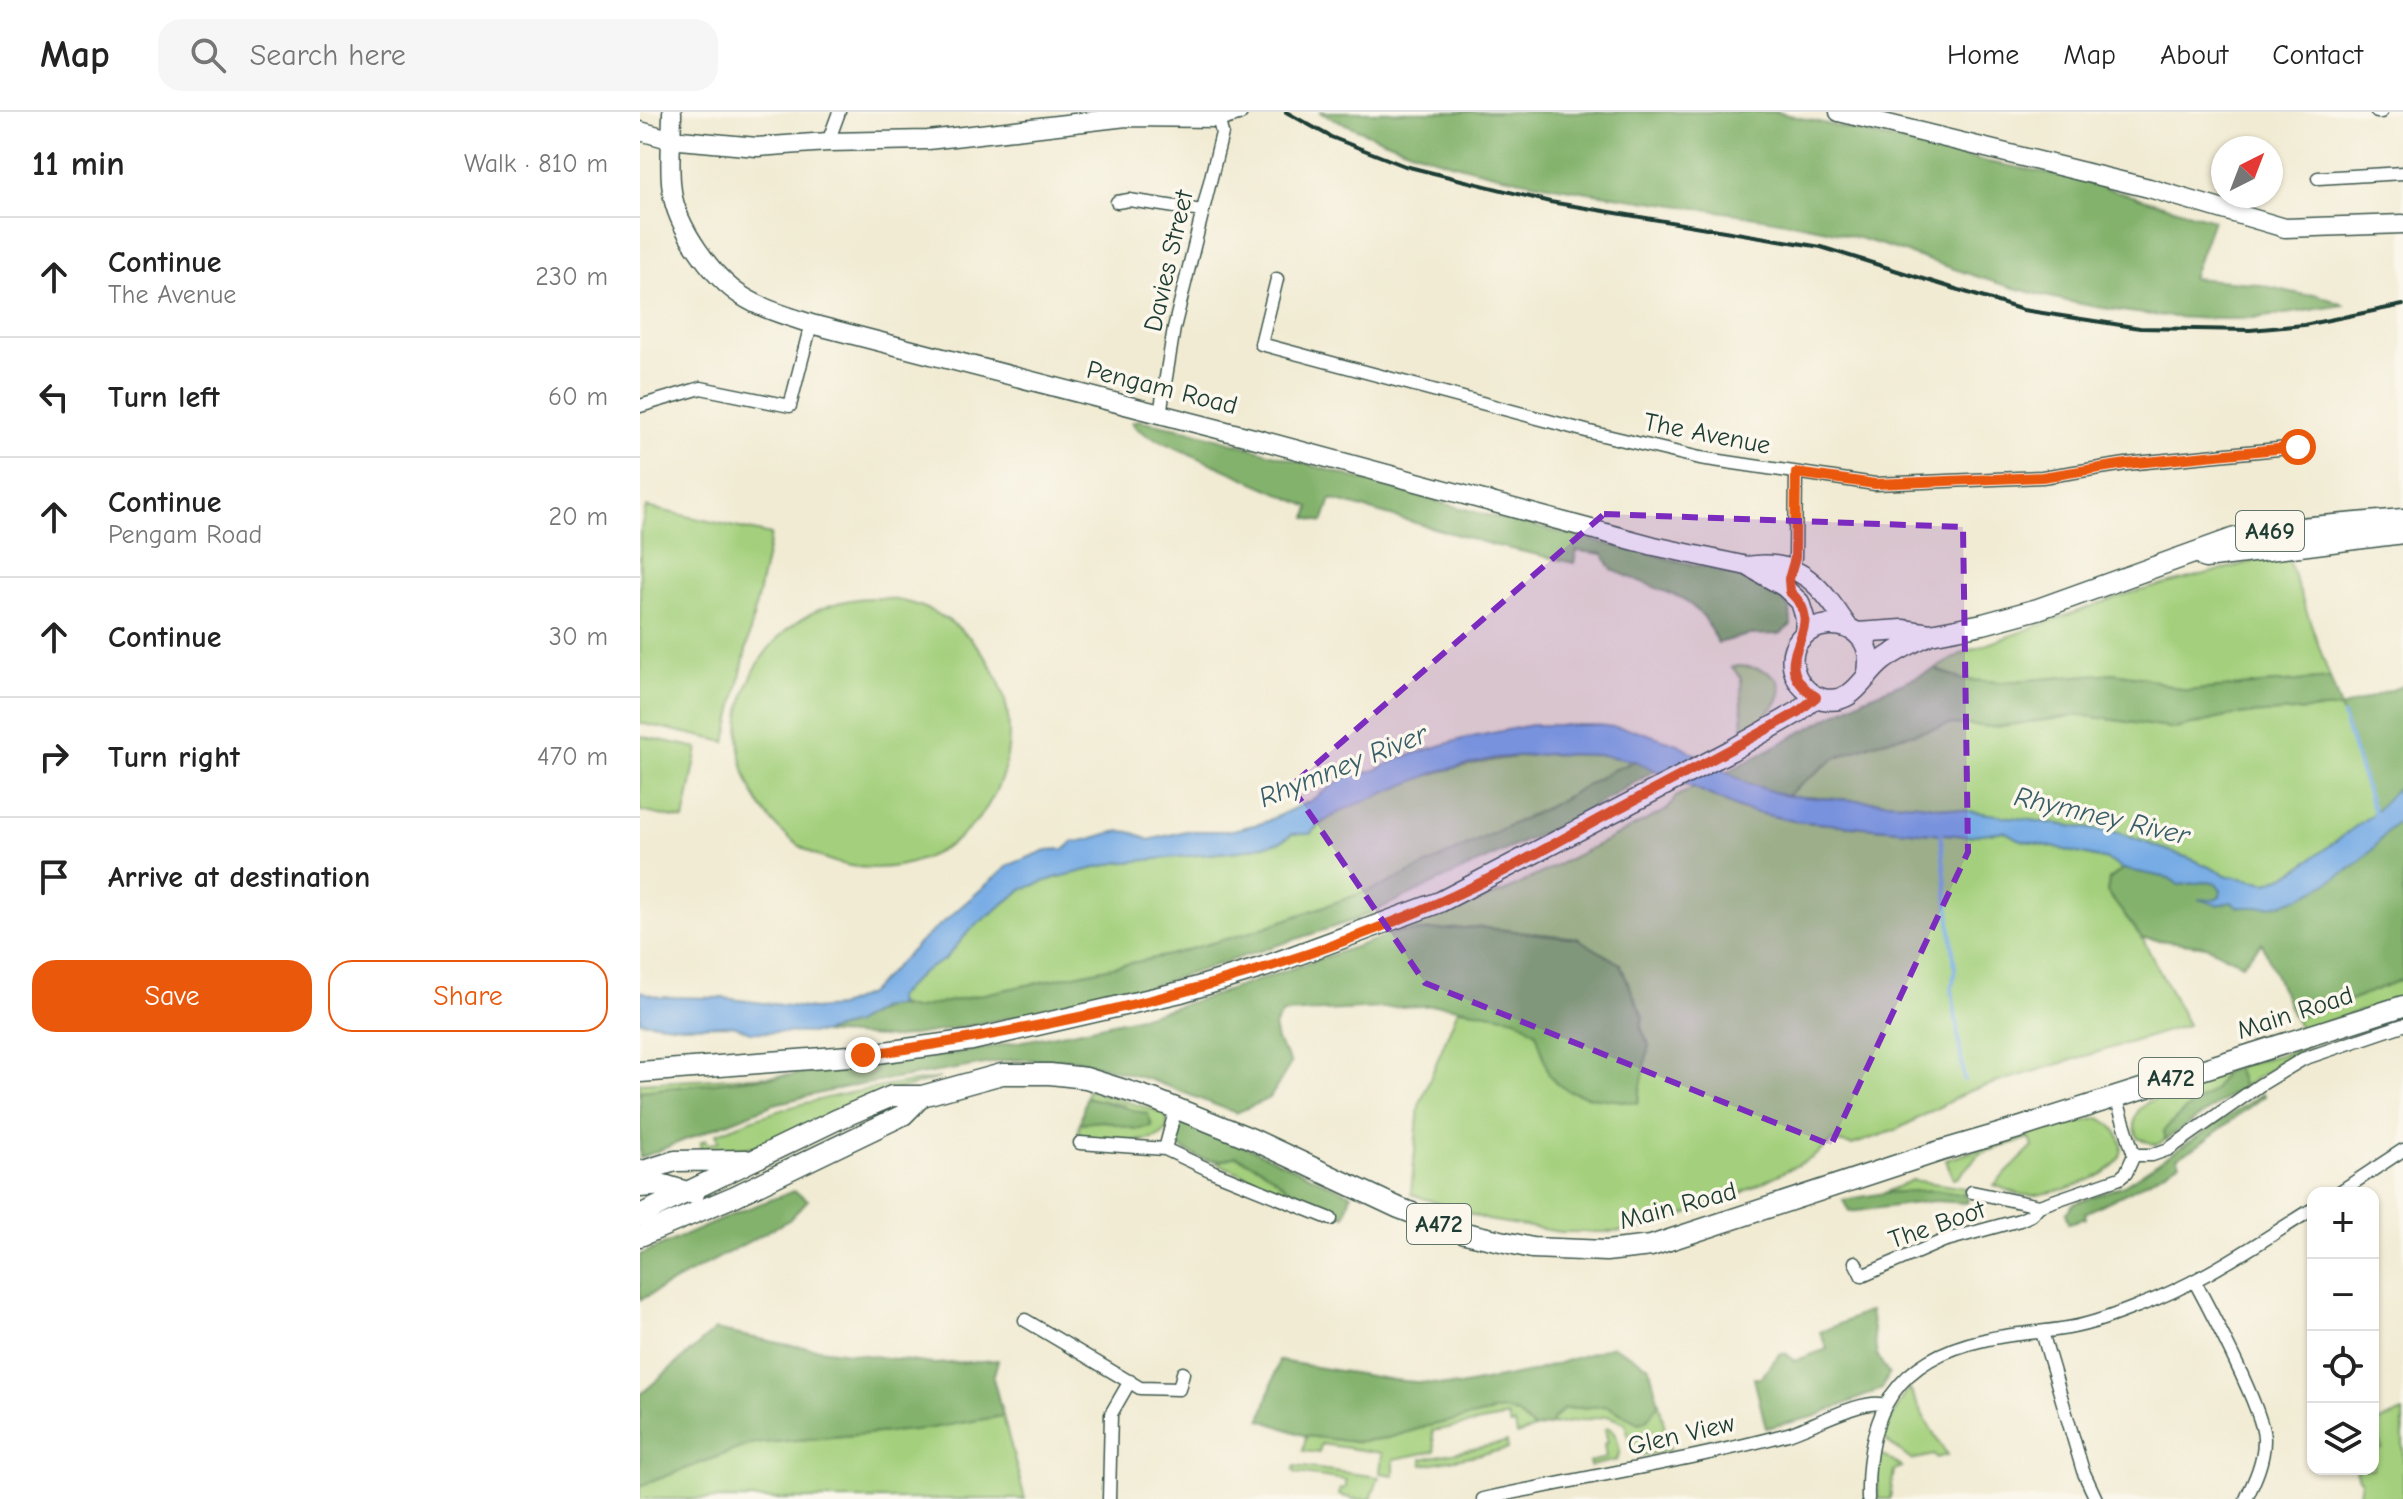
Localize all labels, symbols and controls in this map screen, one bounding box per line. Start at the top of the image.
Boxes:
search box [158,19,718,91]
text: Map [40,33,110,77]
icon: search [186,33,230,77]
text: Search here [250,38,406,73]
text: Home [1947,39,2019,71]
text: Map [2063,39,2116,71]
text: About [2160,39,2228,71]
text: Contact [2272,39,2363,71]
north arrow [2211,136,2283,208]
text: 11 min [32,144,125,184]
text: Walk · 810 m [464,149,608,179]
street label: Davies Street [1138,186,1200,335]
text: Continue [108,245,222,280]
icon: ahead [32,255,76,299]
text: 230 m [535,262,608,292]
text: The Avenue [108,280,236,310]
street label: Pengam Road [1083,355,1241,421]
icon: left [32,375,76,419]
text: Turn left [108,380,220,415]
text: 60 m [548,382,608,412]
street label: The Avenue [1641,407,1773,461]
route start [2280,429,2316,465]
text: Continue [108,485,222,520]
icon: ahead [32,495,76,539]
text: 20 m [548,502,608,532]
road number: A469 [2236,511,2304,551]
text: Pengam Road [108,520,262,550]
icon: ahead [32,615,76,659]
text: Continue [108,620,222,655]
text: 30 m [549,622,608,652]
water label: Rhymney River [1254,717,1434,814]
icon: right [32,735,76,779]
text: Turn right [108,740,240,775]
text: 470 m [537,742,608,772]
water label: Rhymney River [2011,780,2195,852]
icon: arrive [32,855,76,899]
text: Arrive at destination [108,860,370,895]
button: Save [32,960,312,1032]
button: Share [328,960,608,1032]
street label: Main Road [2233,980,2357,1046]
route end [845,1037,881,1073]
road number: A472 [2139,1058,2203,1098]
street label: Main Road [1616,1176,1740,1236]
map controls [2307,1187,2379,1475]
button: + [2307,1187,2379,1259]
street label: The Boot [1885,1194,1991,1255]
road number: A472 [1407,1204,1471,1244]
button: − [2307,1259,2379,1331]
button: locate [2307,1331,2379,1403]
button: layers [2307,1403,2379,1475]
street label: Glen View [1625,1408,1738,1462]

